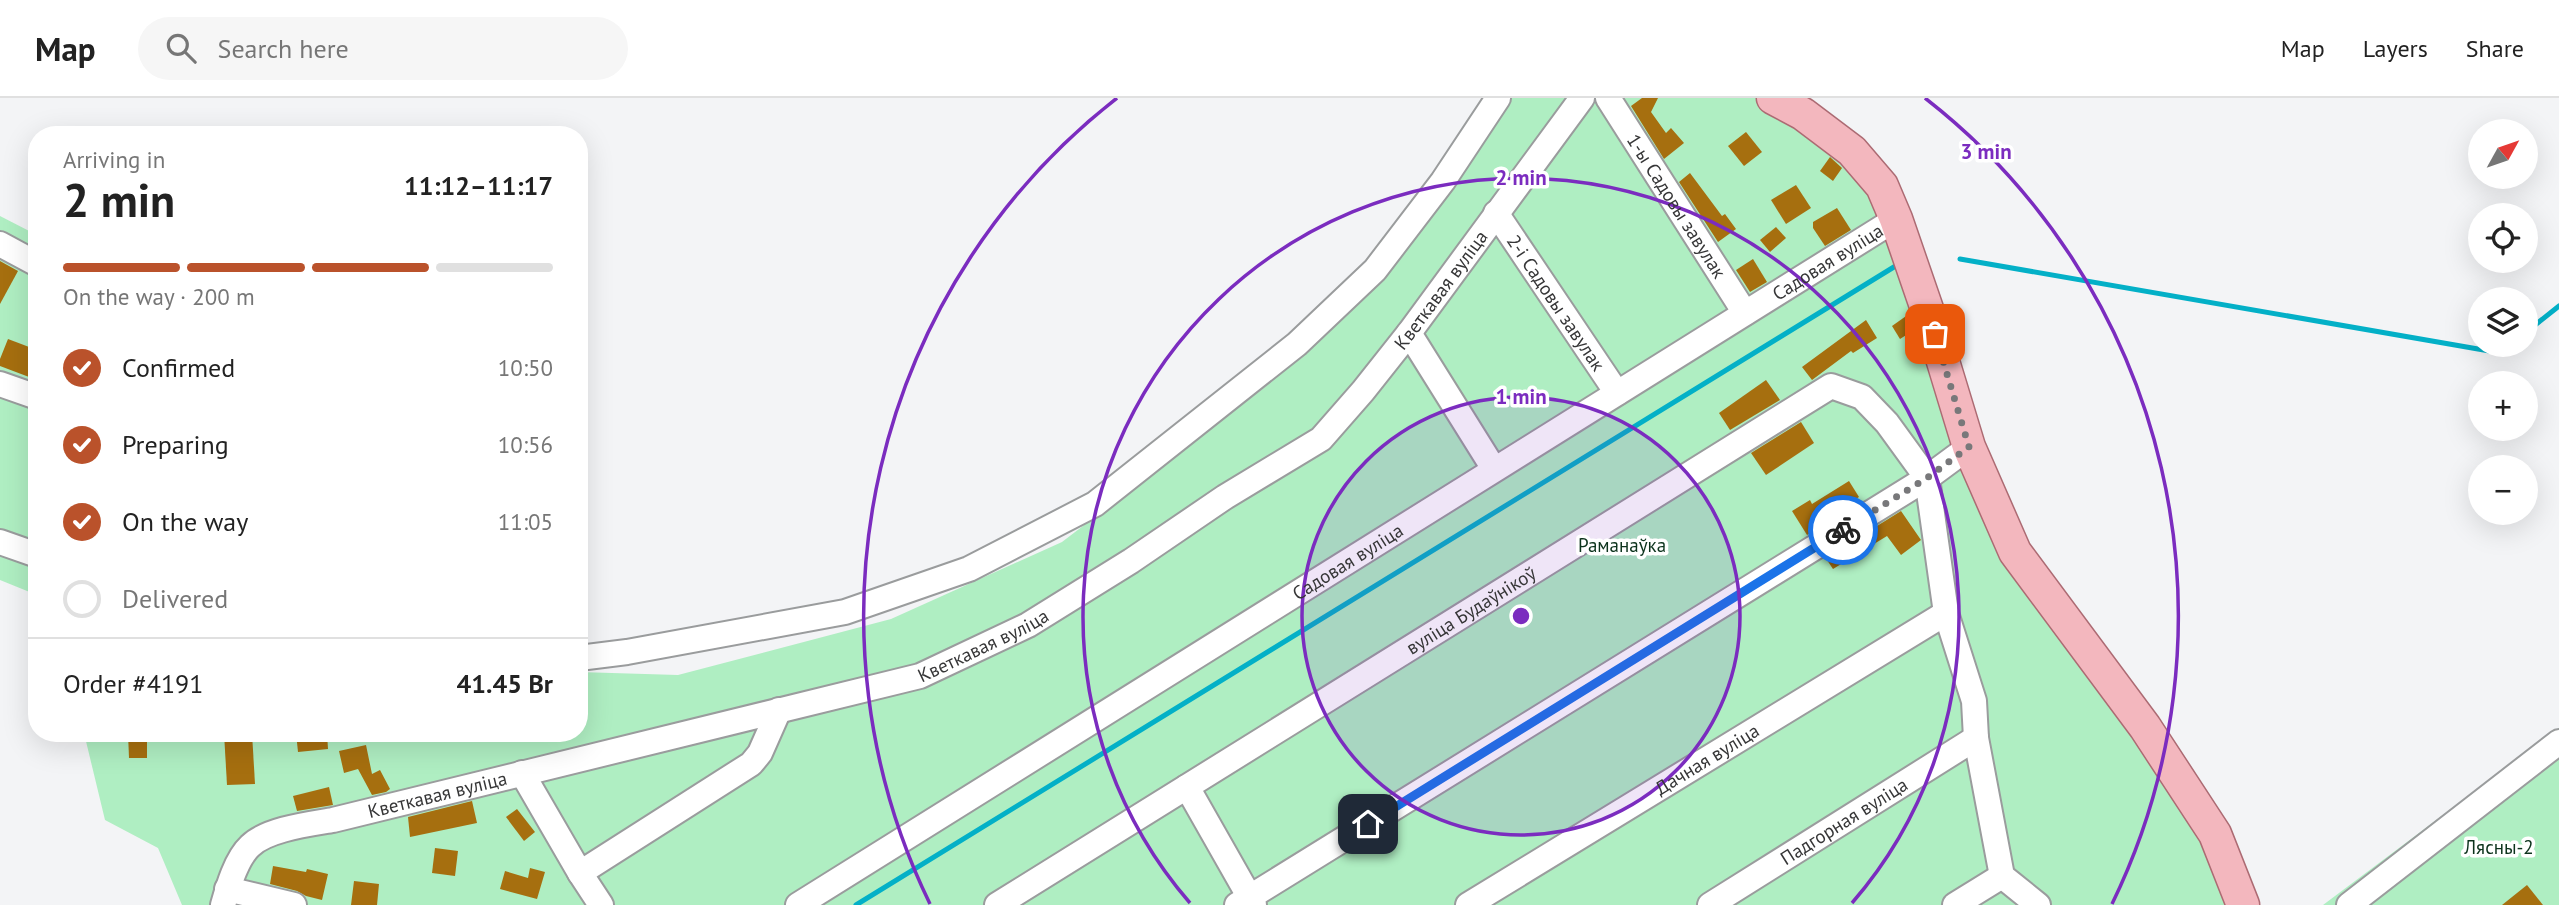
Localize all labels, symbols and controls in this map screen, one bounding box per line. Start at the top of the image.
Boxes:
search box [138,17,628,80]
text: Map [35,27,96,70]
icon: search [162,29,200,67]
text: Search here [218,32,349,65]
text: Map [2281,33,2325,64]
text: Layers [2363,33,2428,64]
text: Share [2466,33,2524,64]
north arrow [2468,119,2538,189]
map controls [2468,119,2538,525]
street label: 1-ы Садовы завулак [1622,129,1732,283]
text: 3 min [1960,138,2012,165]
text: Arriving in [63,145,165,174]
text: 2 min [1495,164,1547,191]
text: 11:12–11:17 [404,169,553,202]
text: 2 min [63,170,175,230]
button: locate [2468,203,2538,273]
street label: Садовая вуліца [1768,218,1888,305]
street label: Кветкавая вуліца [1389,225,1493,354]
street label: 2-і Садовы завулак [1502,230,1611,375]
text: On the way · 200 m [63,282,255,311]
button: layers [2468,287,2538,357]
pin [1905,304,1965,364]
icon: bag [1916,315,1954,353]
icon: check [63,349,101,387]
text: Confirmed [122,351,235,384]
text: 10:50 [498,353,553,382]
button: + [2468,371,2538,441]
text: 1 min [1495,383,1547,410]
icon: check [63,426,101,464]
text: Preparing [122,428,229,461]
text: 10:56 [498,430,553,459]
button: − [2468,455,2538,525]
courier [1808,495,1878,565]
icon: check [63,503,101,541]
text: On the way [122,505,248,538]
text: 11:05 [498,507,553,536]
icon: bike [1824,511,1862,549]
street label: Садовая вуліца [1288,518,1408,605]
park label: Раманаўка [1578,533,1666,557]
street label: вуліца Будаўнікоў [1401,561,1540,660]
text: Delivered [122,582,228,615]
street label: Кветкавая вуліца [914,603,1053,687]
centre of rings [1509,604,1533,628]
text: Order #4191 [63,667,203,700]
text: 41.45 Br [457,667,553,700]
street label: Дачная вуліца [1650,718,1763,800]
street label: Кветкавая вуліца [365,766,509,823]
street label: Падгорная вуліца [1776,772,1912,870]
pin [1338,794,1398,854]
icon: home [1349,805,1387,843]
park label: Лясны-2 [2463,835,2534,859]

